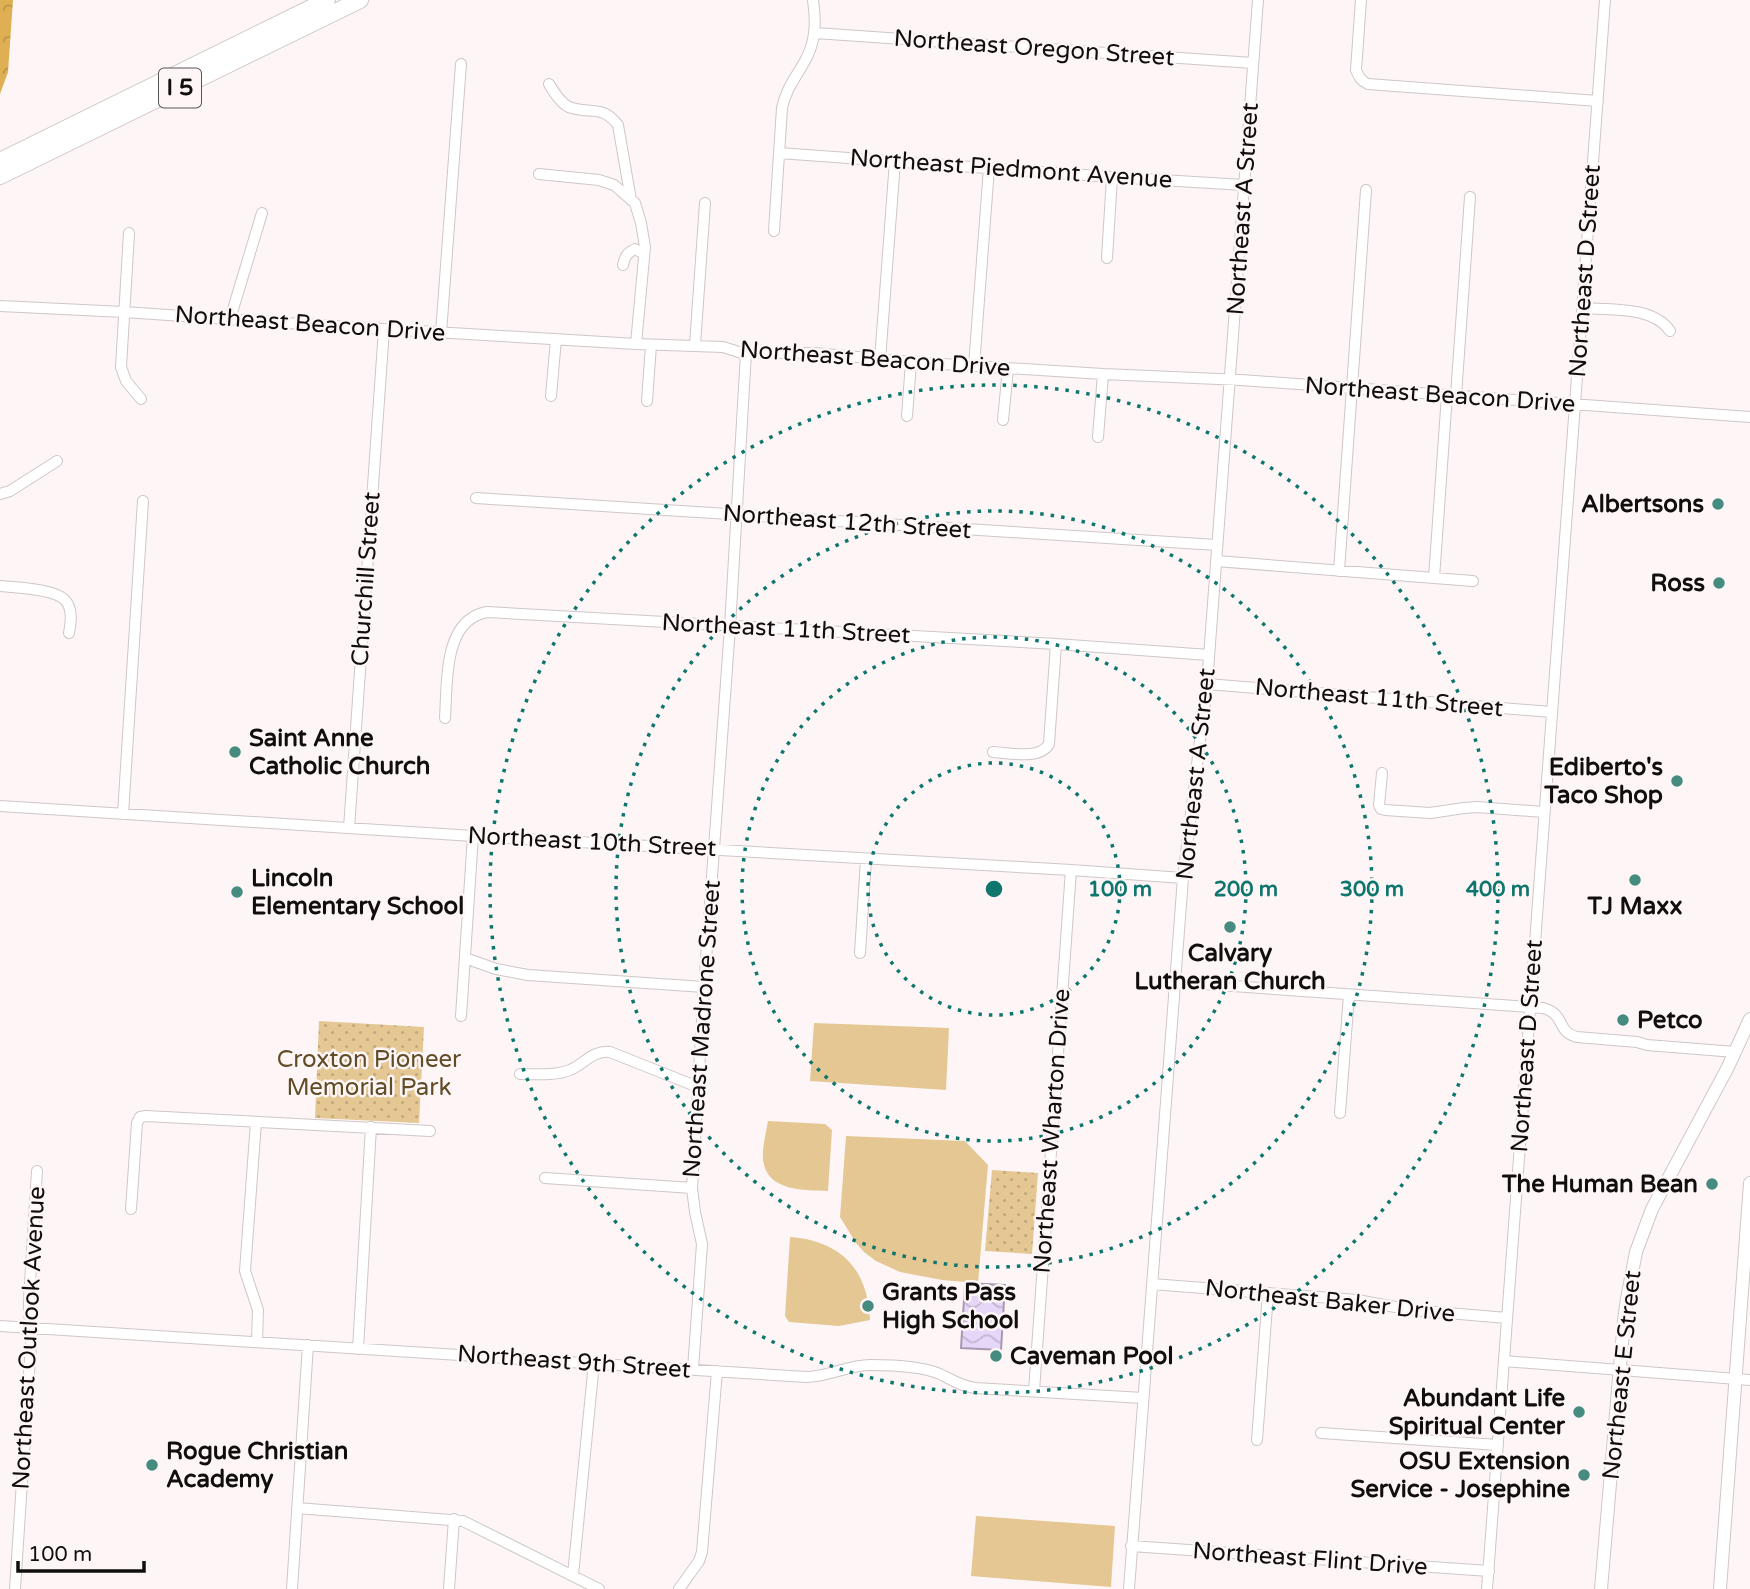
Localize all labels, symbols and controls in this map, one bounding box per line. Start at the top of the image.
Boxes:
street label: Northeast Oregon Street [893,24,1175,72]
road number: I 5 [159,68,201,108]
street label: Northeast A Street [1221,102,1265,316]
street label: Northeast Piedmont Avenue [849,143,1173,195]
street label: Northeast D Street [1563,164,1607,378]
street label: Northeast Beacon Drive [174,300,446,348]
street label: Northeast Beacon Drive [739,335,1011,383]
street label: Northeast Beacon Drive [1304,371,1576,419]
place label: Albertsons [1581,490,1704,519]
street label: Churchill Street [345,491,387,667]
marker: Albertsons [1710,496,1726,512]
street label: Northeast 12th Street [722,499,972,545]
place label: Ross [1650,569,1705,598]
marker: Ross [1711,575,1727,591]
street label: Northeast 11th Street [661,608,911,650]
street label: Northeast A Street [1170,666,1222,882]
street label: Northeast 11th Street [1254,673,1504,723]
place label: Saint Anne Catholic Church [249,724,430,781]
marker: Saint Anne Catholic Church [227,744,243,760]
place label: Ediberto's Taco Shop [1543,753,1663,810]
marker: Ediberto's Taco Shop [1669,773,1685,789]
street label: Northeast 10th Street [467,821,717,863]
place label: Lincoln Elementary School [251,864,464,921]
marker: TJ Maxx [1627,872,1643,888]
centre of rings [982,877,1006,901]
text: 100 m [1088,877,1152,902]
text: 200 m [1214,877,1278,902]
text: 300 m [1340,877,1404,902]
text: 400 m [1466,877,1530,902]
street label: Northeast Madrone Street [677,879,727,1179]
marker: Lincoln Elementary School [229,884,245,900]
place label: TJ Maxx [1586,892,1683,921]
marker: Calvary Lutheran Church [1222,919,1238,935]
place label: Calvary Lutheran Church [1134,939,1326,996]
street label: Northeast D Street [1505,939,1549,1153]
street label: Northeast Wharton Drive [1028,988,1076,1274]
place label: Petco [1637,1006,1703,1035]
marker: Petco [1615,1012,1631,1028]
park label: Croxton Pioneer Memorial Park [277,1045,462,1102]
place label: The Human Bean [1501,1170,1698,1199]
marker: The Human Bean [1704,1176,1720,1192]
street label: Northeast Outlook Avenue [7,1186,51,1490]
street label: Northeast E Street [1597,1269,1647,1481]
street label: Northeast Baker Drive [1203,1273,1457,1329]
place label: Grants Pass High School [882,1278,1019,1335]
marker: Grants Pass High School [860,1298,876,1314]
street label: Northeast 9th Street [456,1339,692,1385]
place label: Caveman Pool [1010,1342,1173,1371]
marker: Caveman Pool [988,1348,1004,1364]
place label: Abundant Life Spiritual Center [1389,1384,1566,1441]
marker: Abundant Life Spiritual Center [1571,1404,1587,1420]
place label: Rogue Christian Academy [166,1437,348,1494]
place label: OSU Extension Service - Josephine [1350,1447,1570,1504]
marker: Rogue Christian Academy [144,1457,160,1473]
marker: OSU Extension Service - Josephine [1576,1467,1592,1483]
scale bar [18,1530,144,1574]
street label: Northeast Flint Drive [1191,1536,1429,1582]
text: 100 m [28,1542,92,1567]

